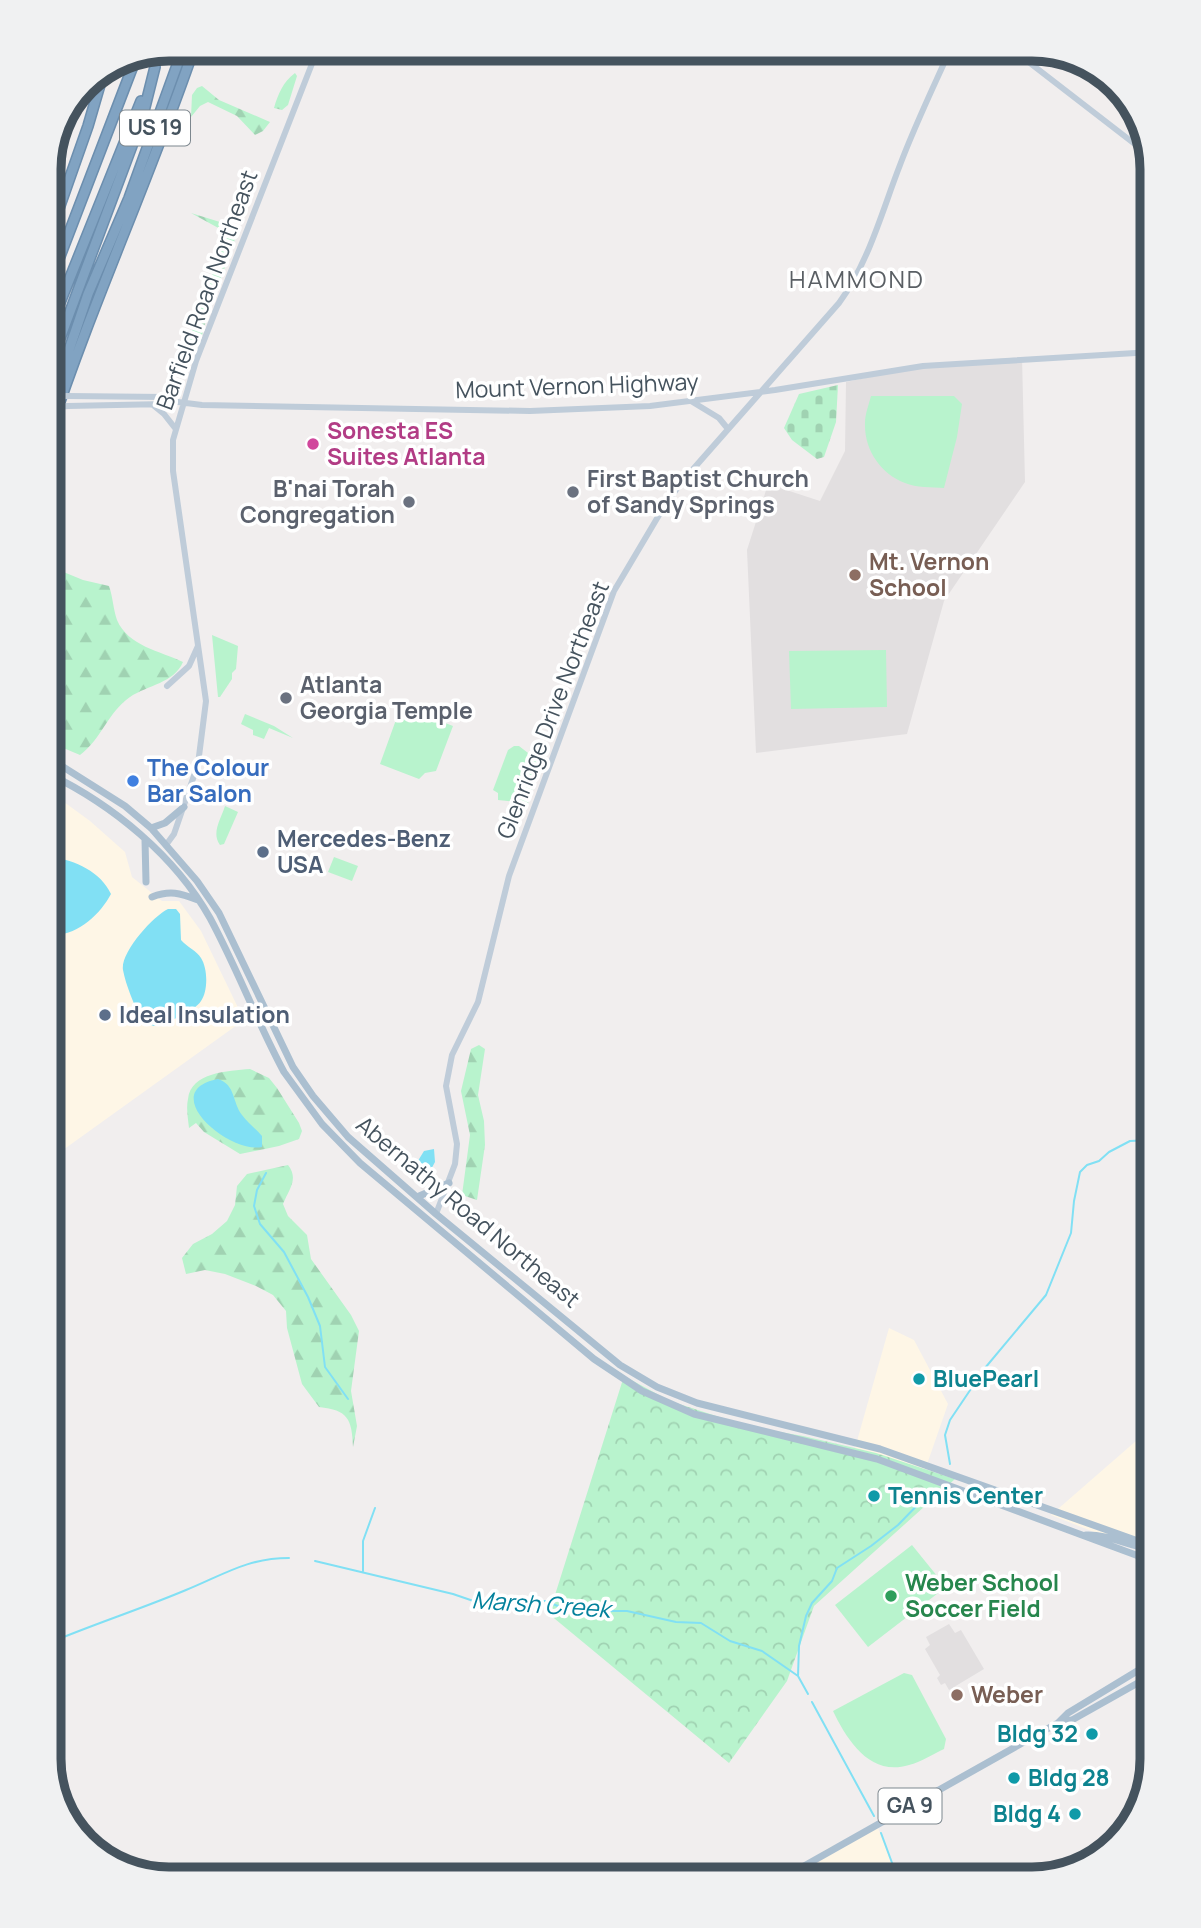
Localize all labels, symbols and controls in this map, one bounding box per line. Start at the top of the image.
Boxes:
road number: US 19 [120,110,190,146]
street label: Barfield Road Northeast [148,165,264,414]
district label: HAMMOND [789,262,925,295]
street label: Mount Vernon Highway [455,365,699,405]
place label: Sonesta ES Suites Atlanta [327,414,485,472]
marker: Sonesta ES Suites Atlanta [305,436,321,452]
place label: First Baptist Church of Sandy Springs [587,462,809,520]
place label: B'nai Torah Congregation [240,472,395,530]
marker: First Baptist Church of Sandy Springs [565,484,581,500]
marker: B'nai Torah Congregation [401,494,417,510]
place label: Mt. Vernon School [869,545,989,603]
marker: Mt. Vernon School [847,567,863,583]
street label: Glenridge Drive Northeast [488,576,616,843]
place label: Atlanta Georgia Temple [300,668,473,726]
marker: Atlanta Georgia Temple [278,690,294,706]
place label: The Colour Bar Salon [147,751,269,809]
marker: The Colour Bar Salon [125,773,141,789]
place label: Mercedes-Benz USA [277,822,451,880]
marker: Mercedes-Benz USA [255,844,271,860]
place label: Ideal Insulation [119,998,290,1030]
marker: Ideal Insulation [97,1007,113,1023]
street label: Abernathy Road Northeast [350,1108,587,1314]
place label: BluePearl [933,1362,1039,1394]
marker: BluePearl [911,1371,927,1387]
place label: Tennis Center [888,1479,1043,1511]
marker: Tennis Center [866,1488,882,1504]
place label: Weber School Soccer Field [905,1566,1059,1624]
water label: Marsh Creek [471,1582,615,1625]
marker: Weber School Soccer Field [883,1588,899,1604]
place label: Weber [971,1678,1043,1710]
marker: Weber [949,1687,965,1703]
place label: Bldg 32 [997,1717,1078,1749]
marker: Bldg 32 [1084,1726,1100,1742]
place label: Bldg 28 [1028,1761,1110,1793]
marker: Bldg 28 [1006,1770,1022,1786]
road number: GA 9 [878,1788,942,1824]
place label: Bldg 4 [993,1797,1061,1829]
marker: Bldg 4 [1067,1806,1083,1822]

